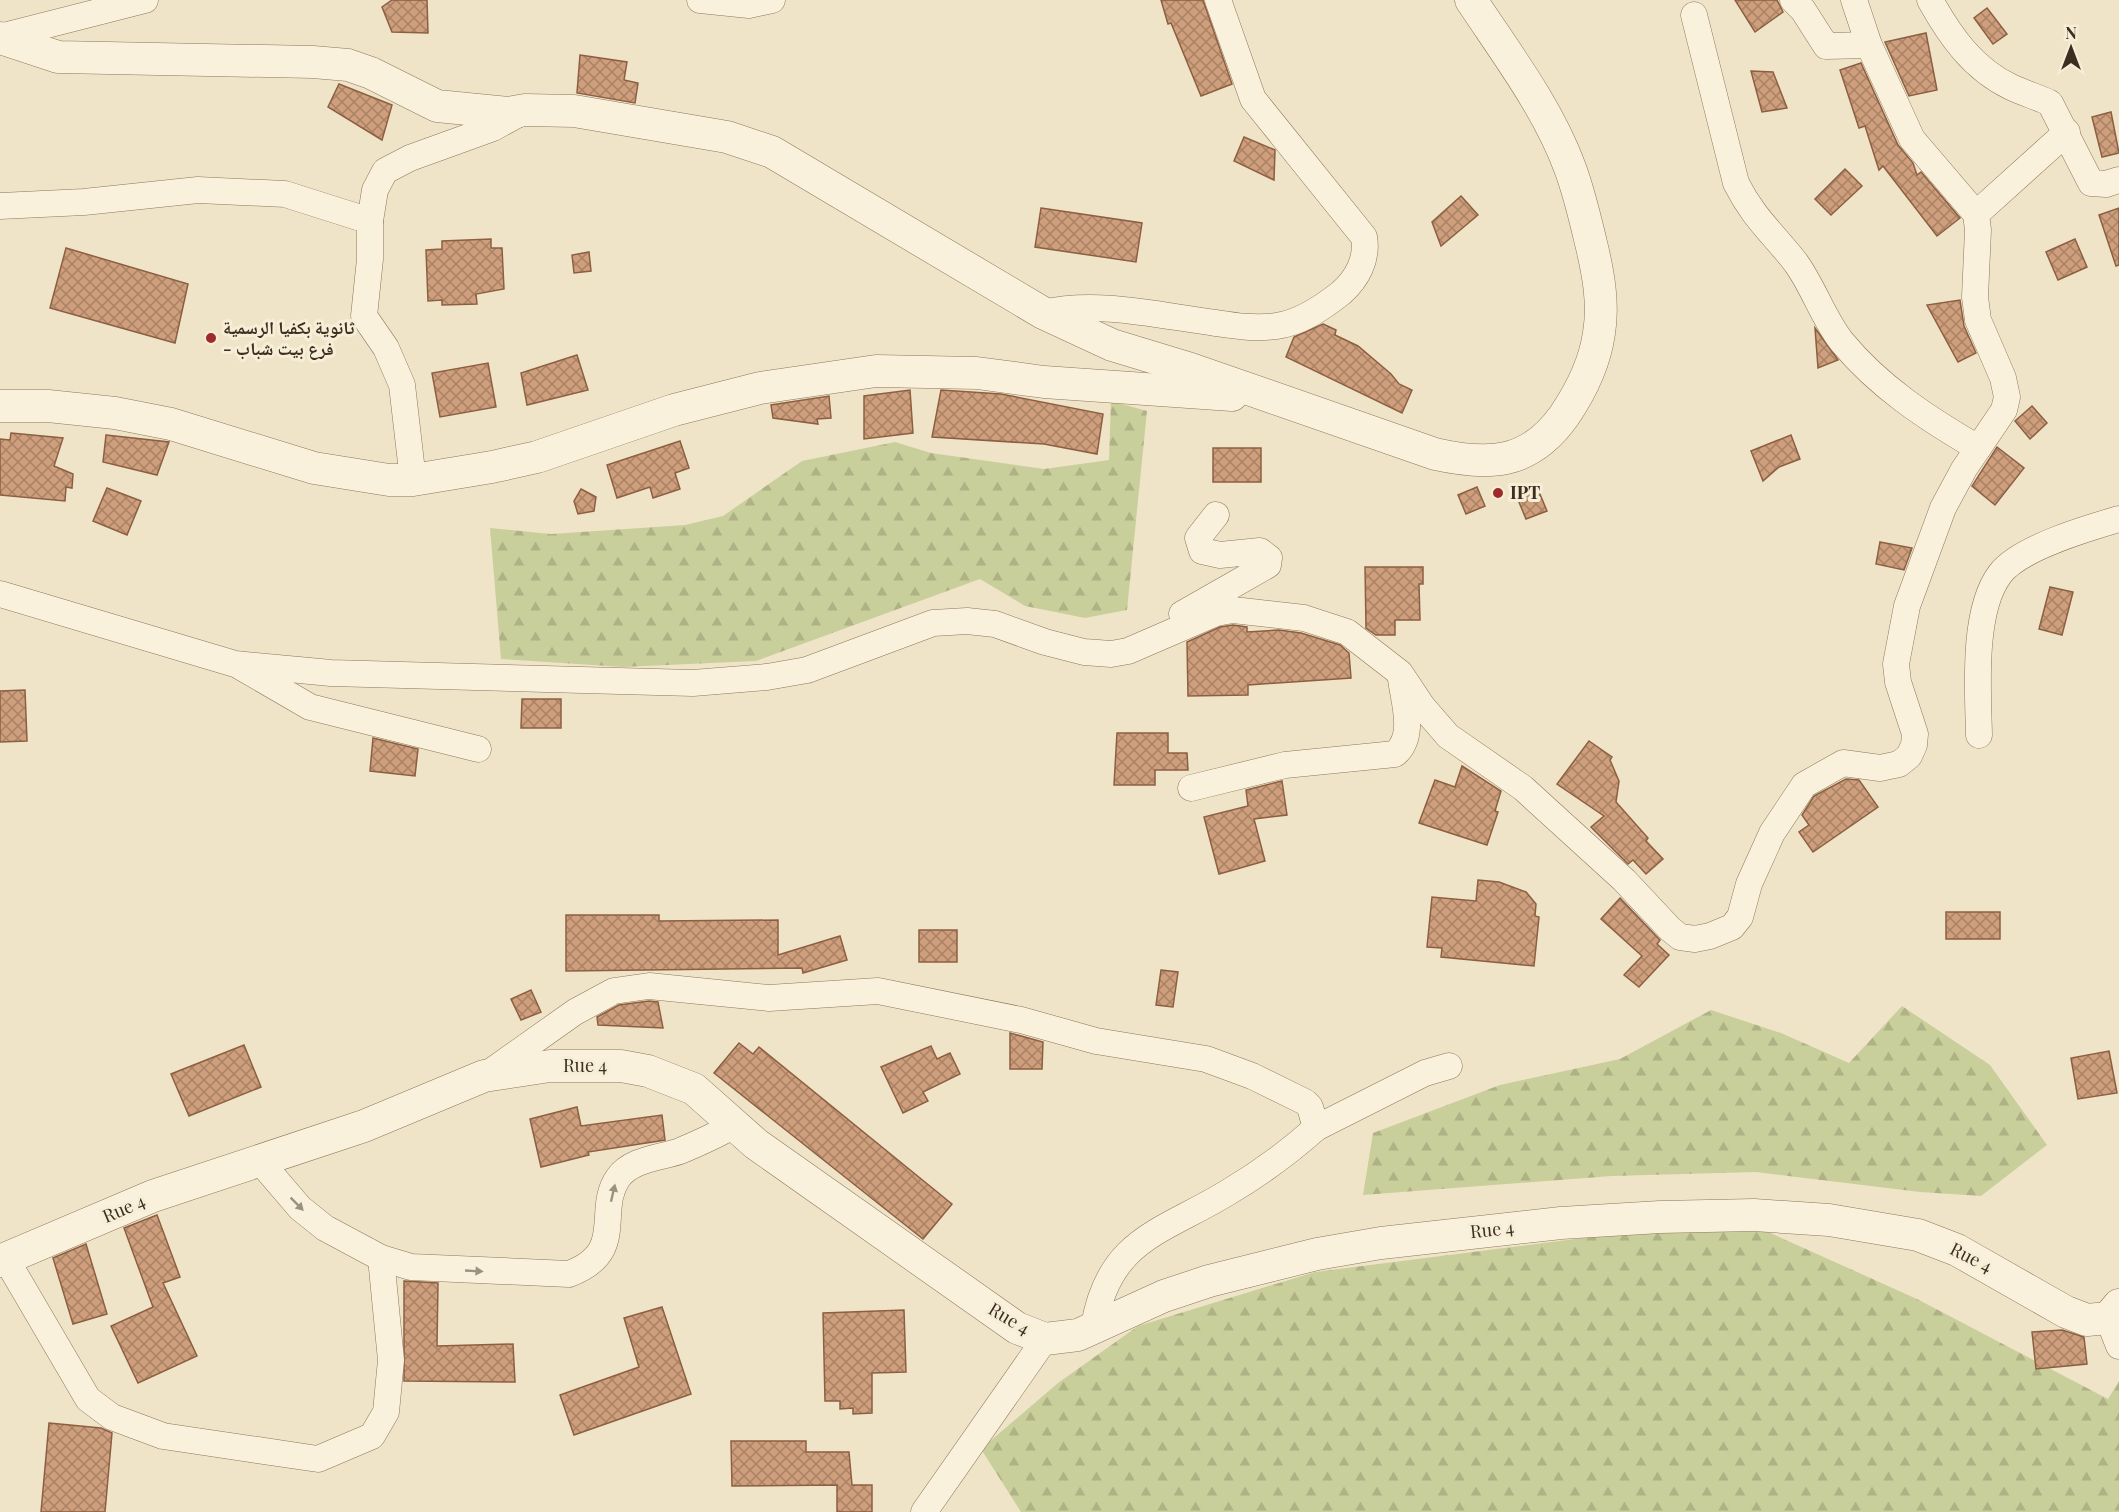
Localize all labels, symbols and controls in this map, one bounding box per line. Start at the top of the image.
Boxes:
north arrow [2041,18,2101,78]
text: N [2065,22,2077,43]
place label: ثانوية بكفيا الرسمية - فرع بيت شباب [223,315,355,360]
marker: ثانوية بكفيا الرسمية - فرع بيت شباب [204,331,218,345]
place label: IPT [1510,480,1540,504]
marker: IPT [1491,486,1505,500]
street label: Rue 4 [563,1053,607,1077]
one-way arrow [609,1184,619,1202]
street label: Rue 4 [99,1188,149,1228]
one-way arrow [289,1197,303,1211]
street label: Rue 4 [1469,1215,1515,1243]
street label: Rue 4 [1946,1236,1997,1278]
one-way arrow [464,1266,483,1275]
street label: Rue 4 [984,1296,1035,1340]

